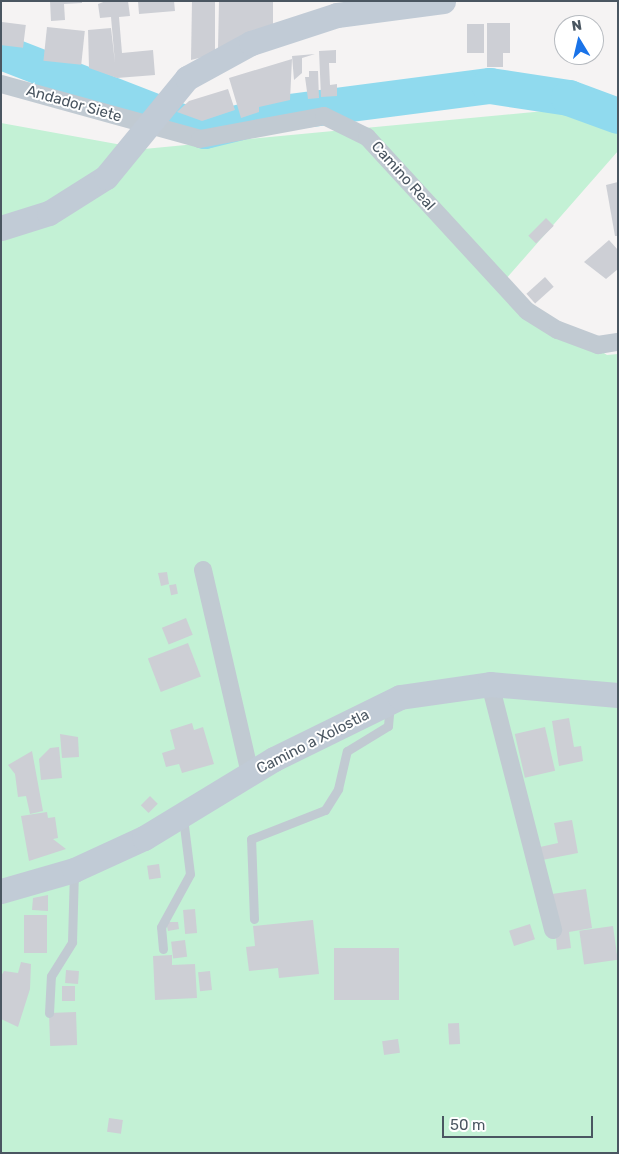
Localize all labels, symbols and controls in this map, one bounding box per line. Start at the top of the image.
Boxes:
north arrow [554,15,604,65]
text: N [570,16,583,35]
street label: Andador Siete [24,82,124,126]
street label: Camino Real [367,138,439,214]
street label: Camino a Xolostla [254,706,372,778]
scale bar [444,1106,595,1138]
text: 50 m [450,1116,485,1134]

